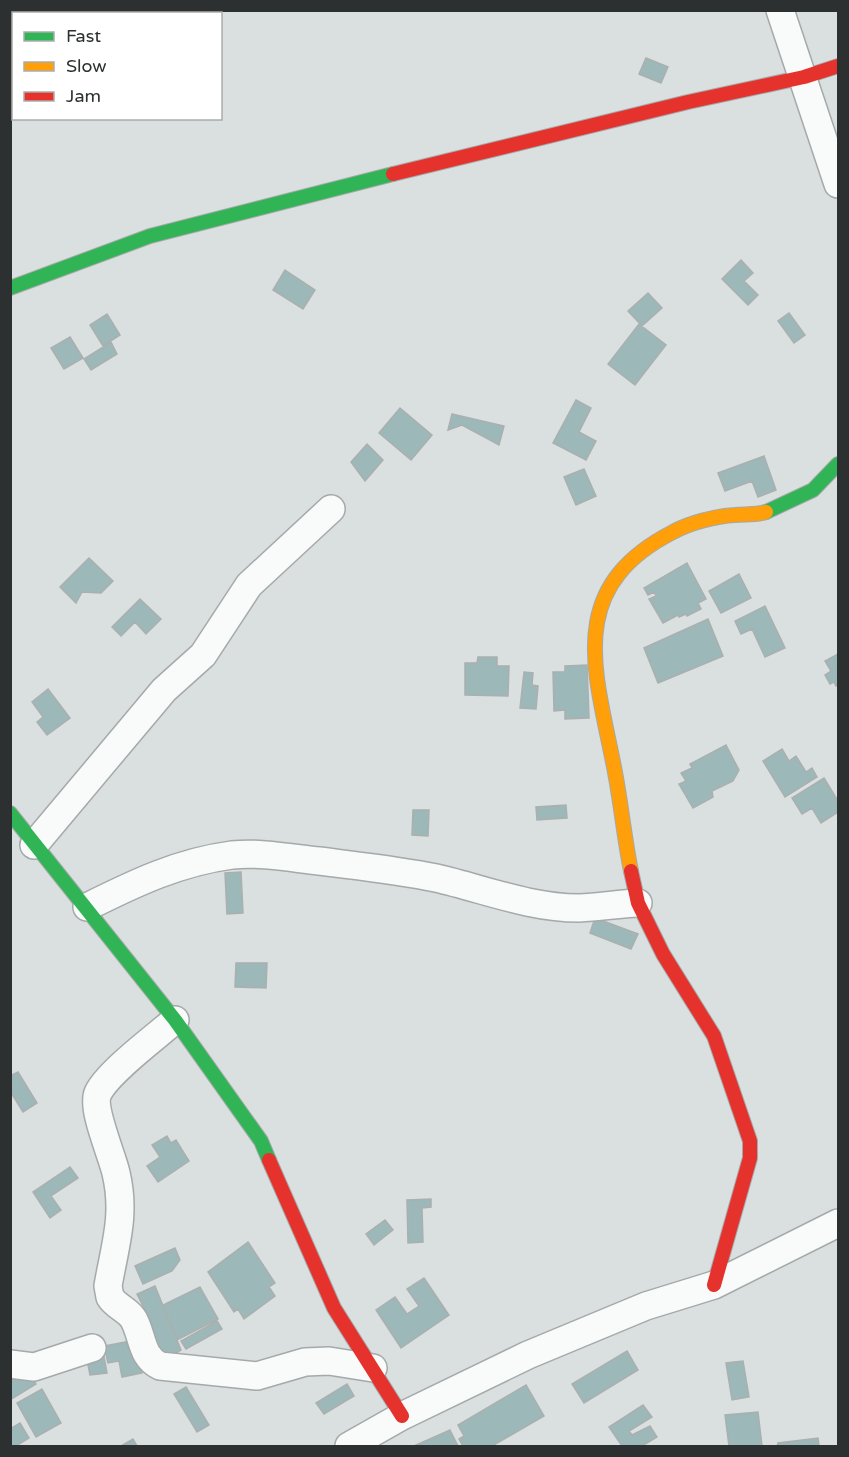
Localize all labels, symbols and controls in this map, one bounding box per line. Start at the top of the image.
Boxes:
legend [12,12,222,120]
text: Fast [66,25,101,47]
text: Slow [66,55,107,77]
text: Jam [66,85,101,107]

